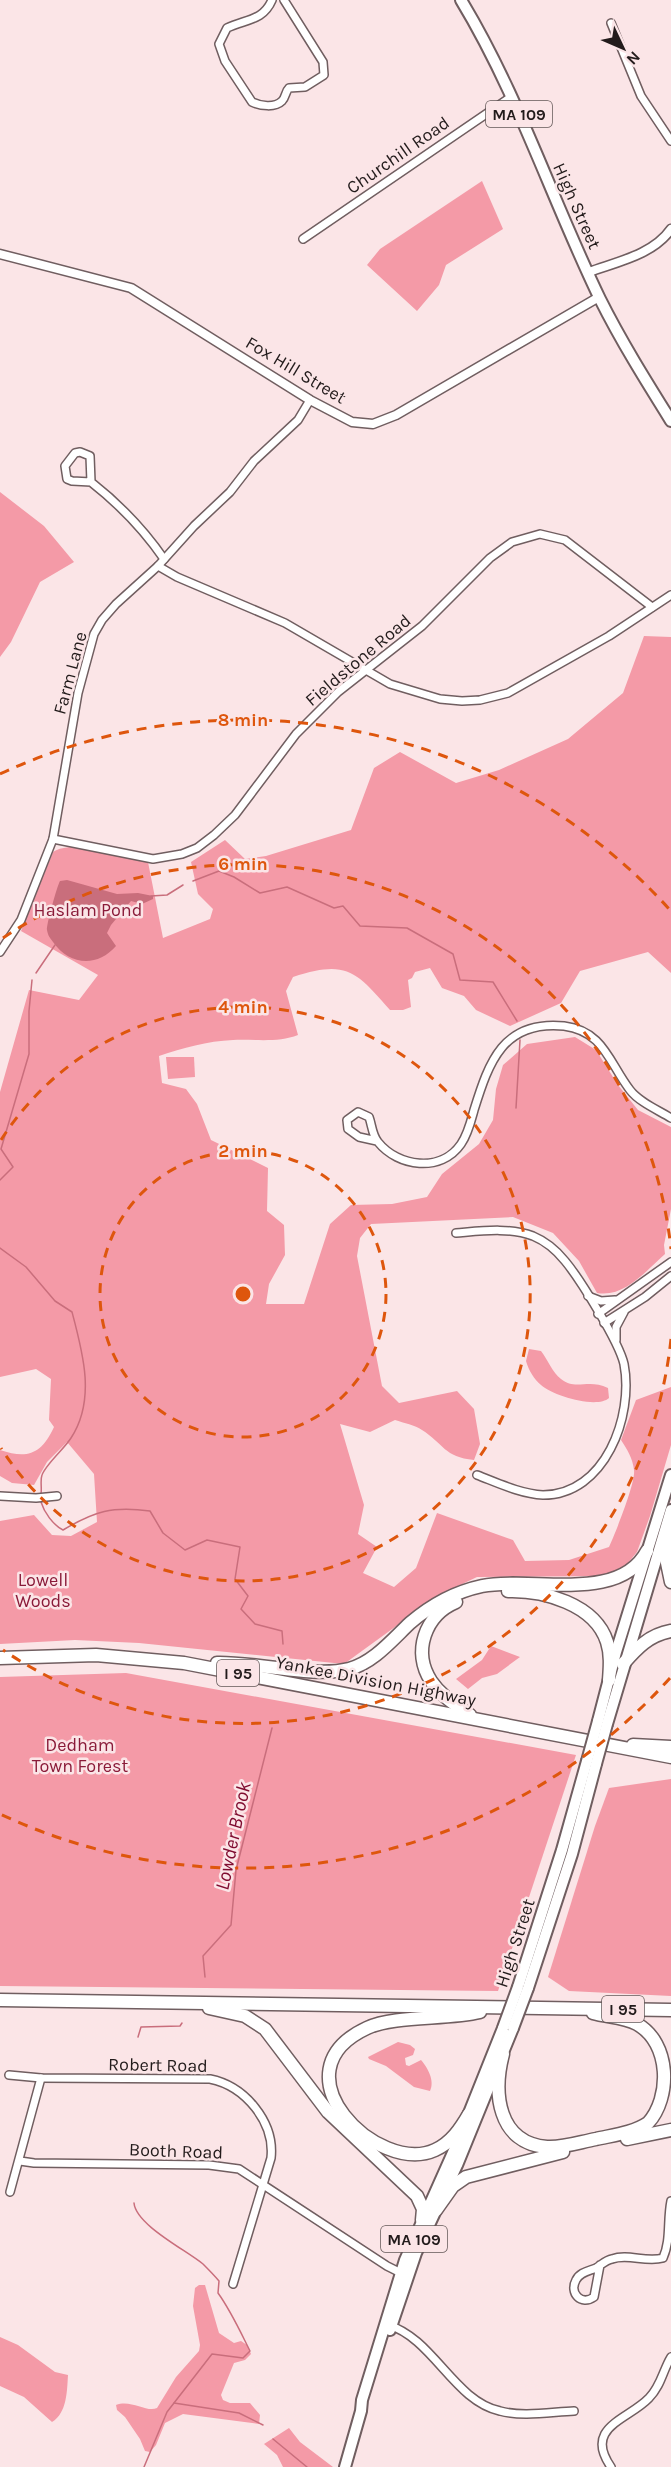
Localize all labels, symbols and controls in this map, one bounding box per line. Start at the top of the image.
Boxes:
north arrow [593,18,653,78]
text: N [623,47,644,69]
road number: MA 109 [486,101,552,127]
street label: Churchill Road [342,111,454,199]
street label: High Street [548,159,606,253]
street label: Fox Hill Street [242,331,350,409]
street label: Fieldstone Road [301,609,415,711]
street label: Farm Lane [48,629,92,717]
text: 8 min [218,709,268,731]
text: 6 min [218,853,268,875]
park label: Haslam Pond [34,899,142,921]
text: 4 min [218,996,268,1018]
text: 2 min [218,1140,268,1162]
centre of rings [233,1284,253,1304]
park label: Lowell Woods [15,1569,71,1612]
street label: Yankee Division Highway [274,1651,479,1711]
road number: I 95 [217,1660,259,1686]
park label: Dedham Town Forest [32,1734,128,1777]
water label: Lowder Brook [210,1779,256,1892]
street label: High Street [490,1896,540,1990]
road number: I 95 [602,1996,644,2022]
street label: Robert Road [108,2053,208,2077]
street label: Booth Road [129,2138,223,2164]
road number: MA 109 [381,2226,447,2252]

